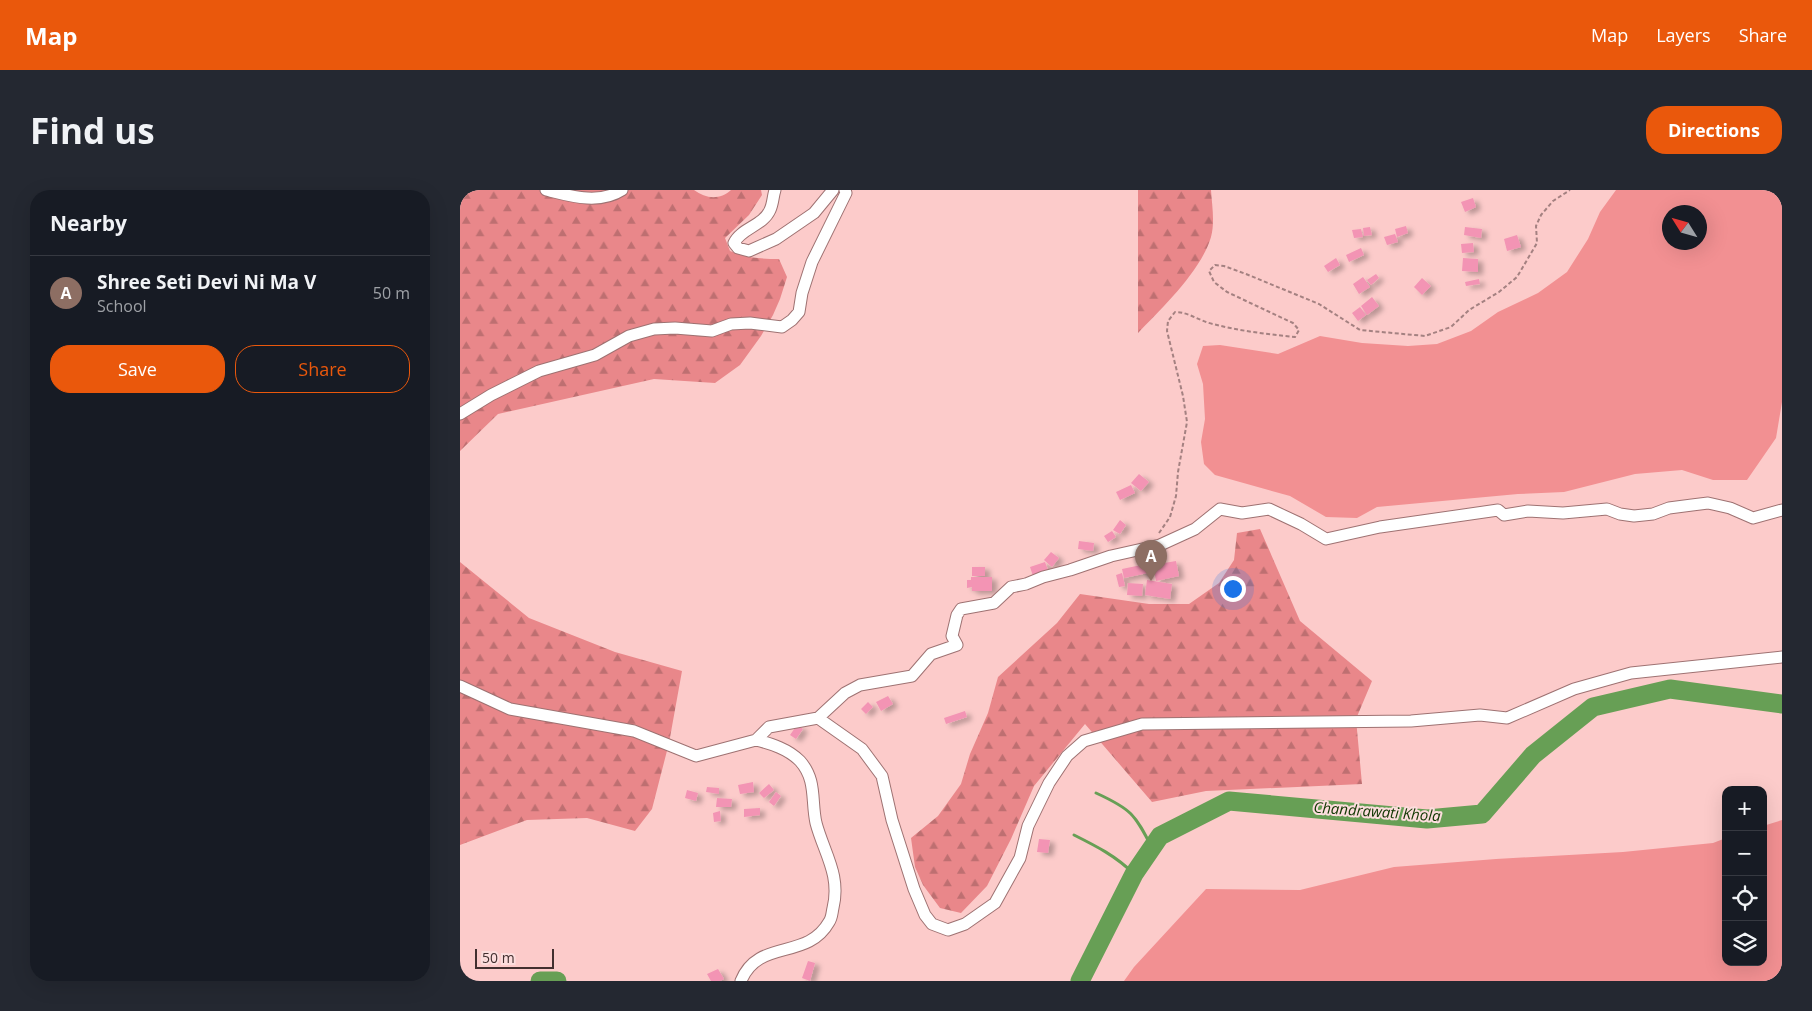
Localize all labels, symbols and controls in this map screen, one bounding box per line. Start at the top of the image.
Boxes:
text: Map [25,19,77,52]
text: Map [1591,23,1628,47]
text: Layers [1656,23,1711,47]
text: Share [1739,23,1787,47]
button: Directions [1646,106,1782,154]
text: Find us [30,107,155,154]
north arrow [1662,205,1707,250]
text: Nearby [50,209,127,237]
text: Shree Seti Devi Ni Ma V [97,269,316,295]
text: A [60,282,72,304]
text: 50 m [373,282,410,304]
text: School [97,295,147,317]
button: Save [50,345,225,393]
button: Share [235,345,410,393]
pin: A [1135,540,1167,581]
your location [1220,576,1246,602]
map controls [1722,786,1767,966]
button: + [1722,786,1767,831]
water label: Chandrawati Khola [1313,797,1442,825]
button: − [1722,831,1767,876]
button: locate [1722,876,1767,921]
button: layers [1722,921,1767,966]
scale bar [475,946,554,969]
text: 50 m [482,948,515,967]

